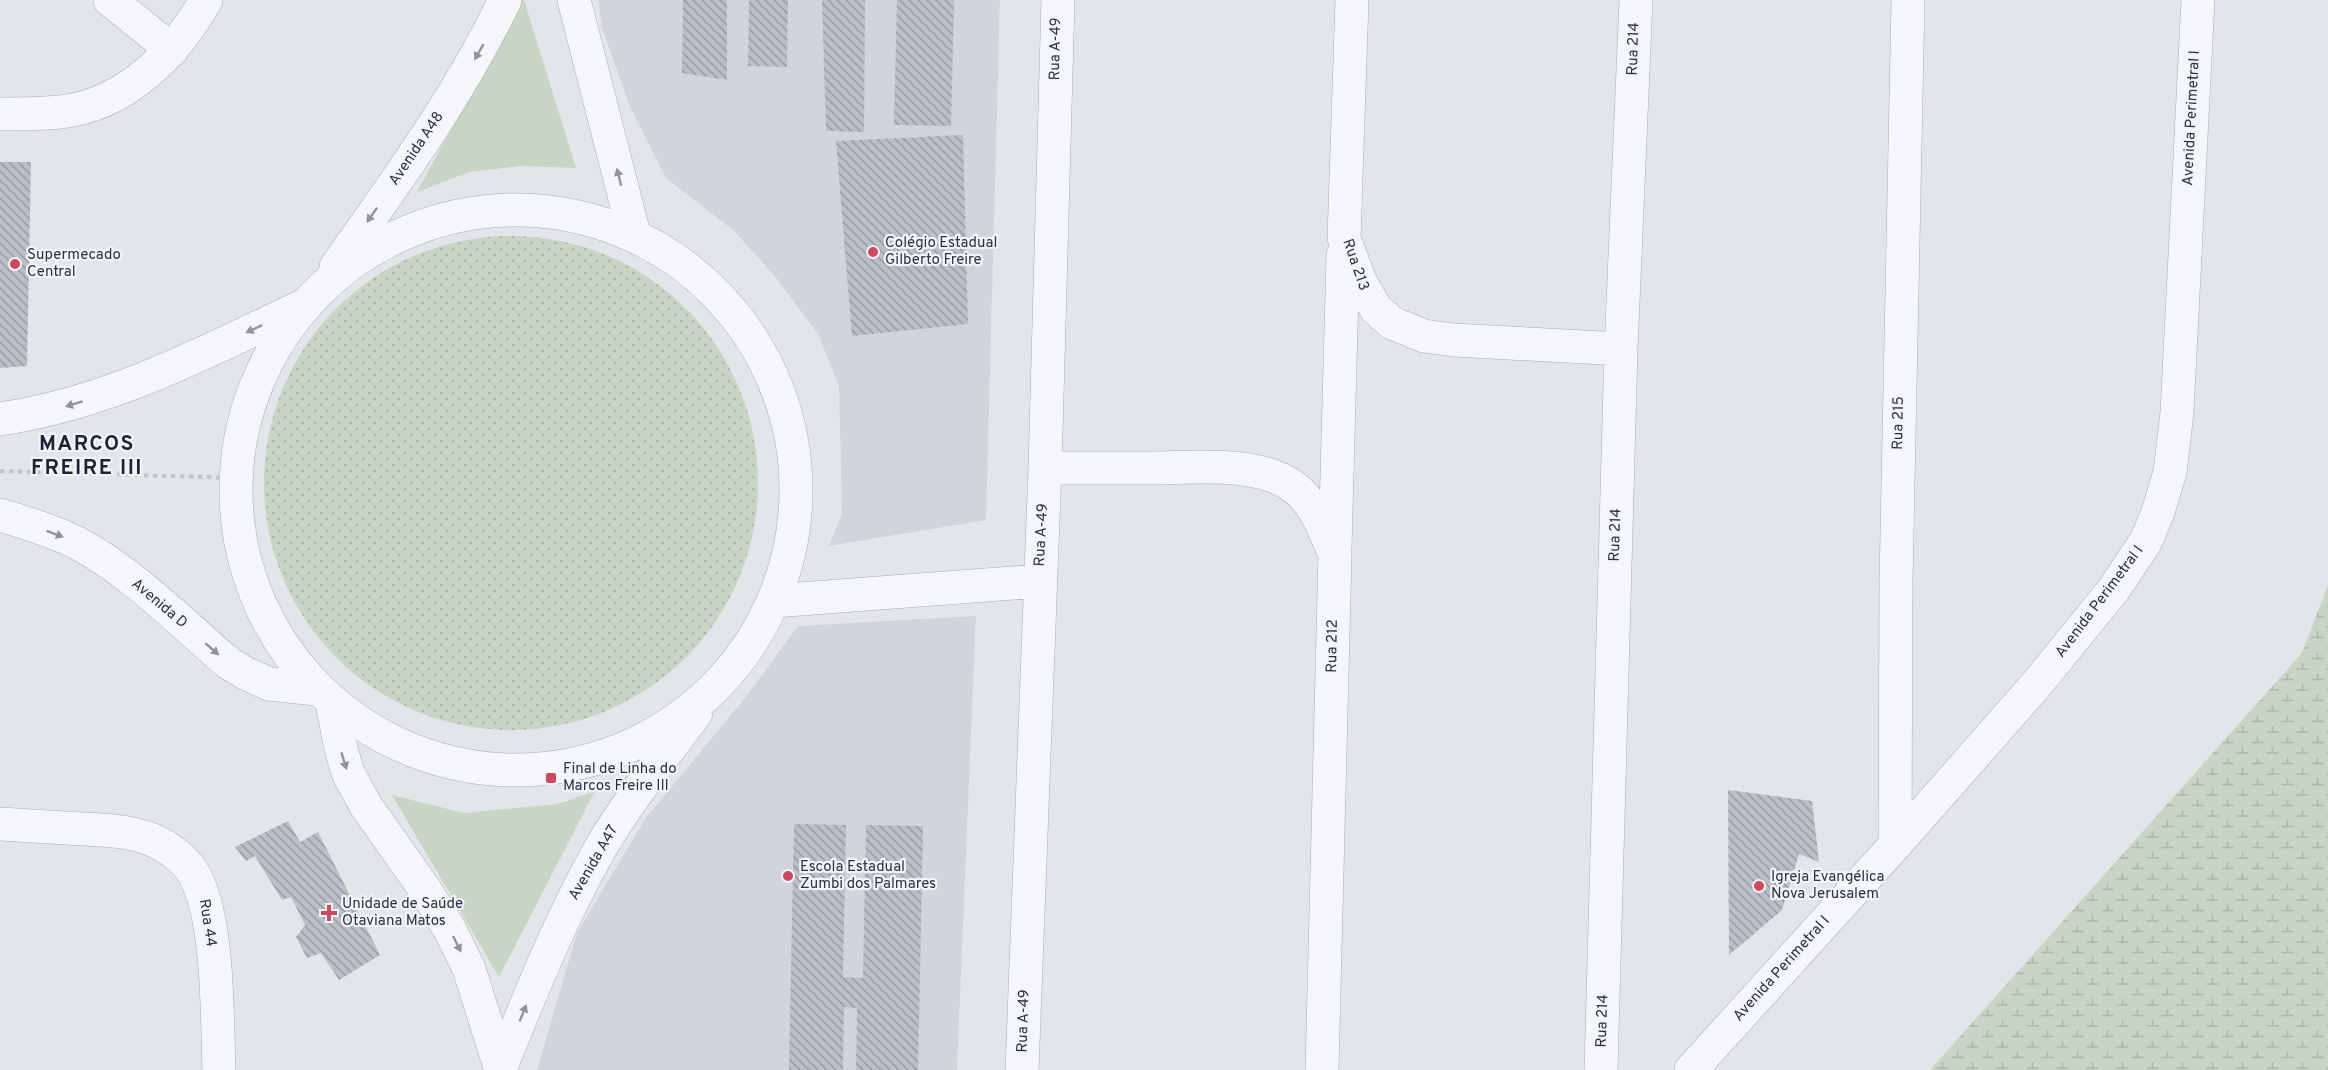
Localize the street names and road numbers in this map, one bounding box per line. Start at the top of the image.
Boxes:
street label: Rua A-49 [1046,17,1066,81]
street label: Rua 214 [1624,22,1644,76]
street label: Avenida Perimetral I [2179,50,2205,186]
street label: Avenida A48 [385,108,449,190]
street label: Rua 213 [1337,237,1373,293]
street label: Rua 215 [1889,396,1909,450]
street label: Rua A-49 [1031,503,1053,567]
street label: Rua 214 [1606,508,1626,562]
street label: Avenida Perimetral I [2052,542,2148,662]
street label: Avenida D [127,575,191,633]
street label: Rua 212 [1323,619,1343,673]
street label: Avenida A47 [565,822,623,904]
street label: Rua 44 [194,898,220,948]
street label: Avenida Perimetral I [1730,912,1834,1026]
street label: Rua A-49 [1013,989,1035,1053]
street label: Rua 214 [1593,994,1613,1048]

